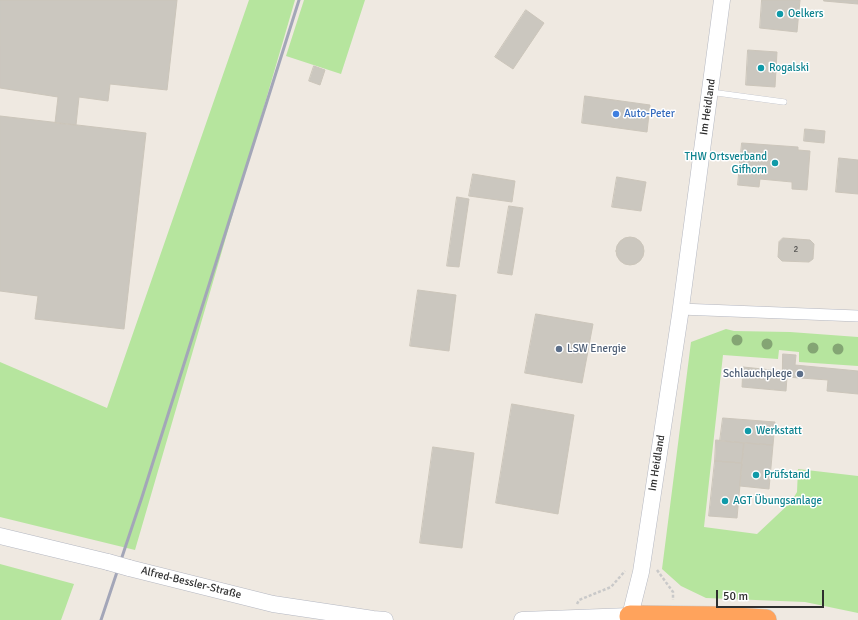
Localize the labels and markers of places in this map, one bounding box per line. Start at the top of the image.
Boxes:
place label: Oelkers [788,7,824,21]
marker: Oelkers [775,9,785,19]
place label: Rogalski [769,61,809,75]
marker: Rogalski [756,63,766,73]
place label: Auto-Peter [624,107,675,121]
marker: Auto-Peter [611,109,621,119]
place label: THW Ortsverband Gifhorn [685,150,767,176]
marker: THW Ortsverband Gifhorn [770,158,780,168]
place label: LSW Energie [567,342,626,356]
marker: LSW Energie [554,344,564,354]
place label: Schlauchplege [723,367,792,381]
marker: Schlauchplege [795,369,805,379]
place label: Werkstatt [756,424,802,438]
marker: Werkstatt [743,426,753,436]
place label: Prüfstand [764,468,810,482]
marker: Prüfstand [751,470,761,480]
place label: AGT Übungsanlage [733,494,822,508]
marker: AGT Übungsanlage [720,496,730,506]

